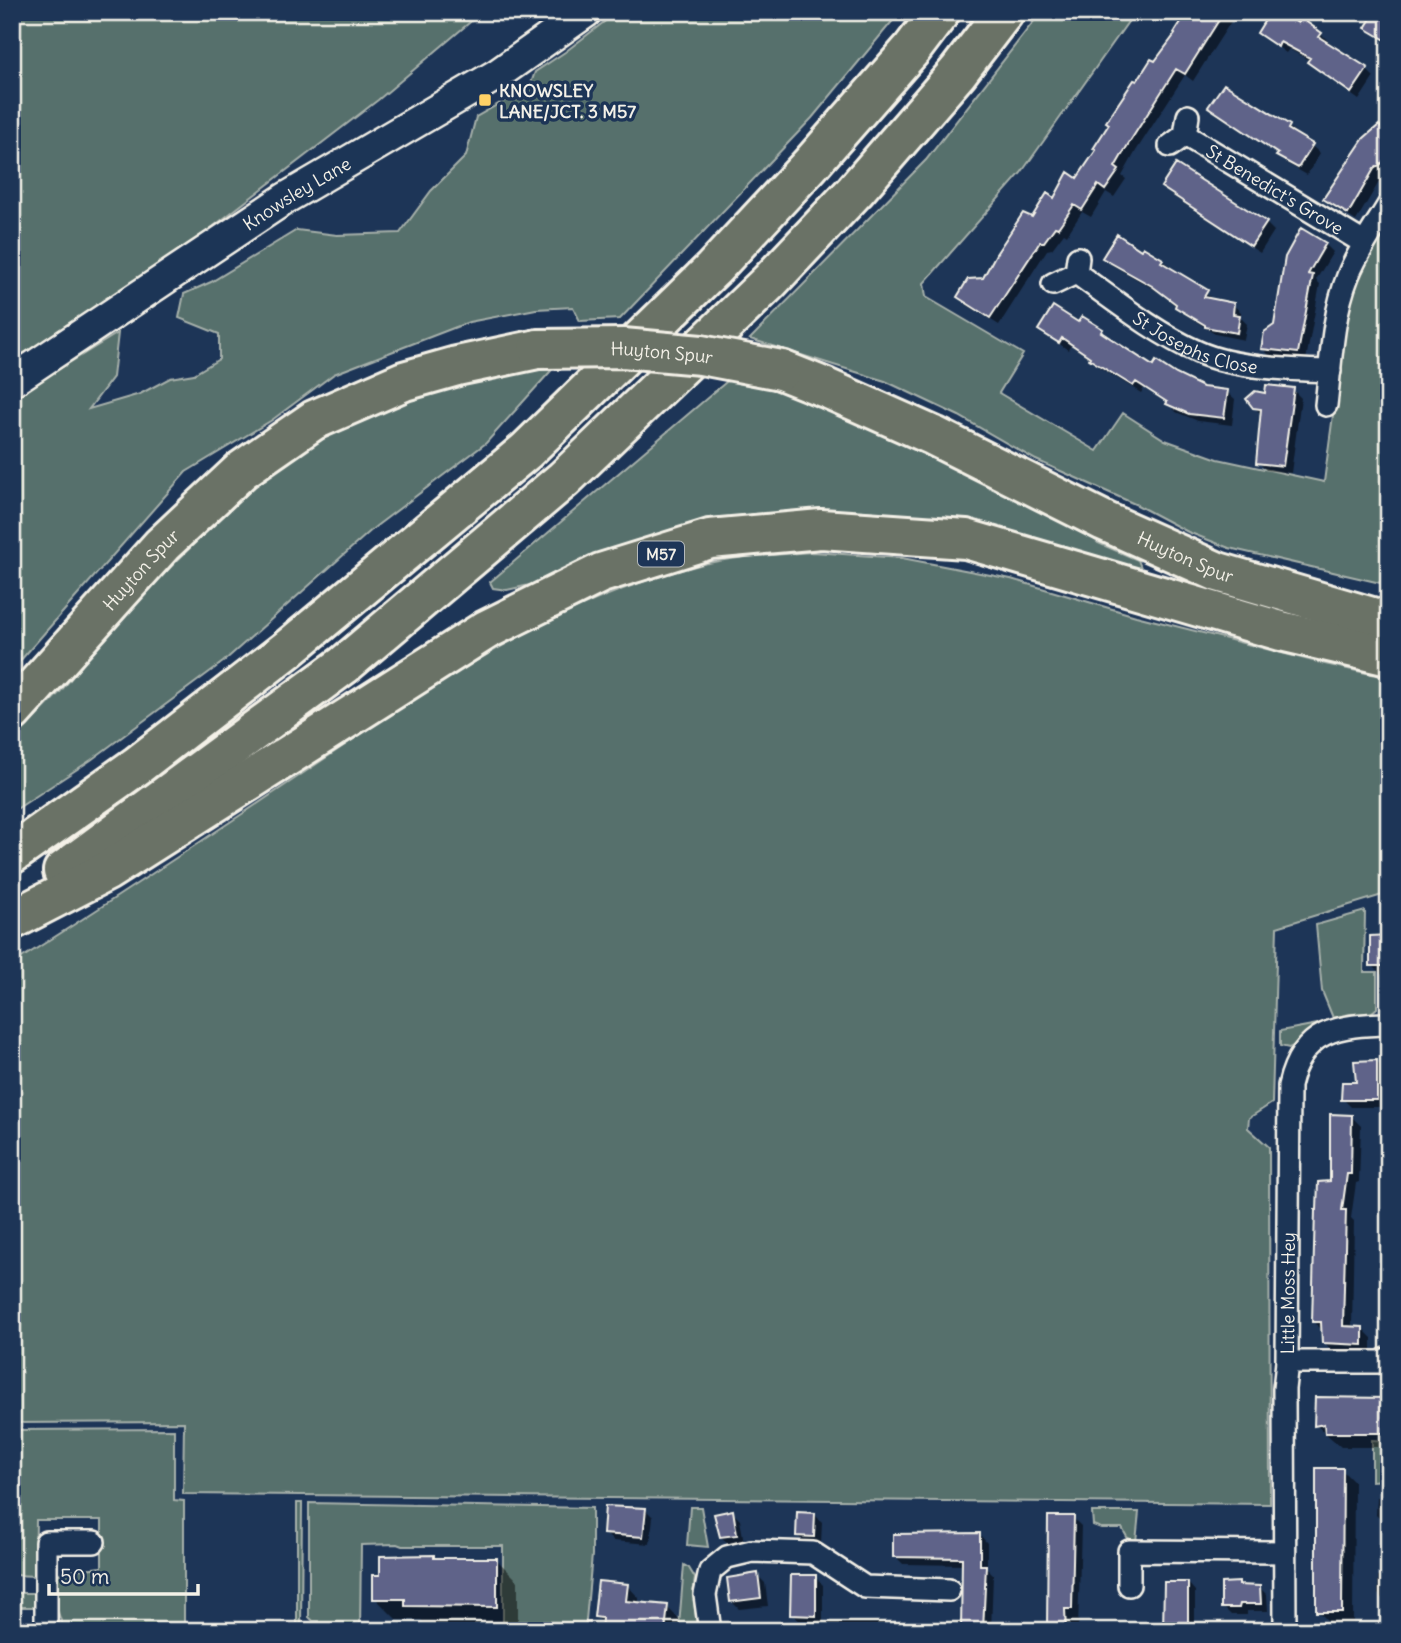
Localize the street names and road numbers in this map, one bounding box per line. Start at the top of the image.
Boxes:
street label: St Benedict's Grove [1202,139,1348,239]
street label: Knowsley Lane [238,151,355,235]
street label: St Josephs Close [1129,306,1259,378]
street label: Huyton Spur [611,336,716,369]
street label: Huyton Spur [97,523,184,615]
street label: Huyton Spur [1134,526,1237,588]
road number: M57 [638,541,684,566]
street label: Little Moss Hey [1276,1232,1299,1354]

